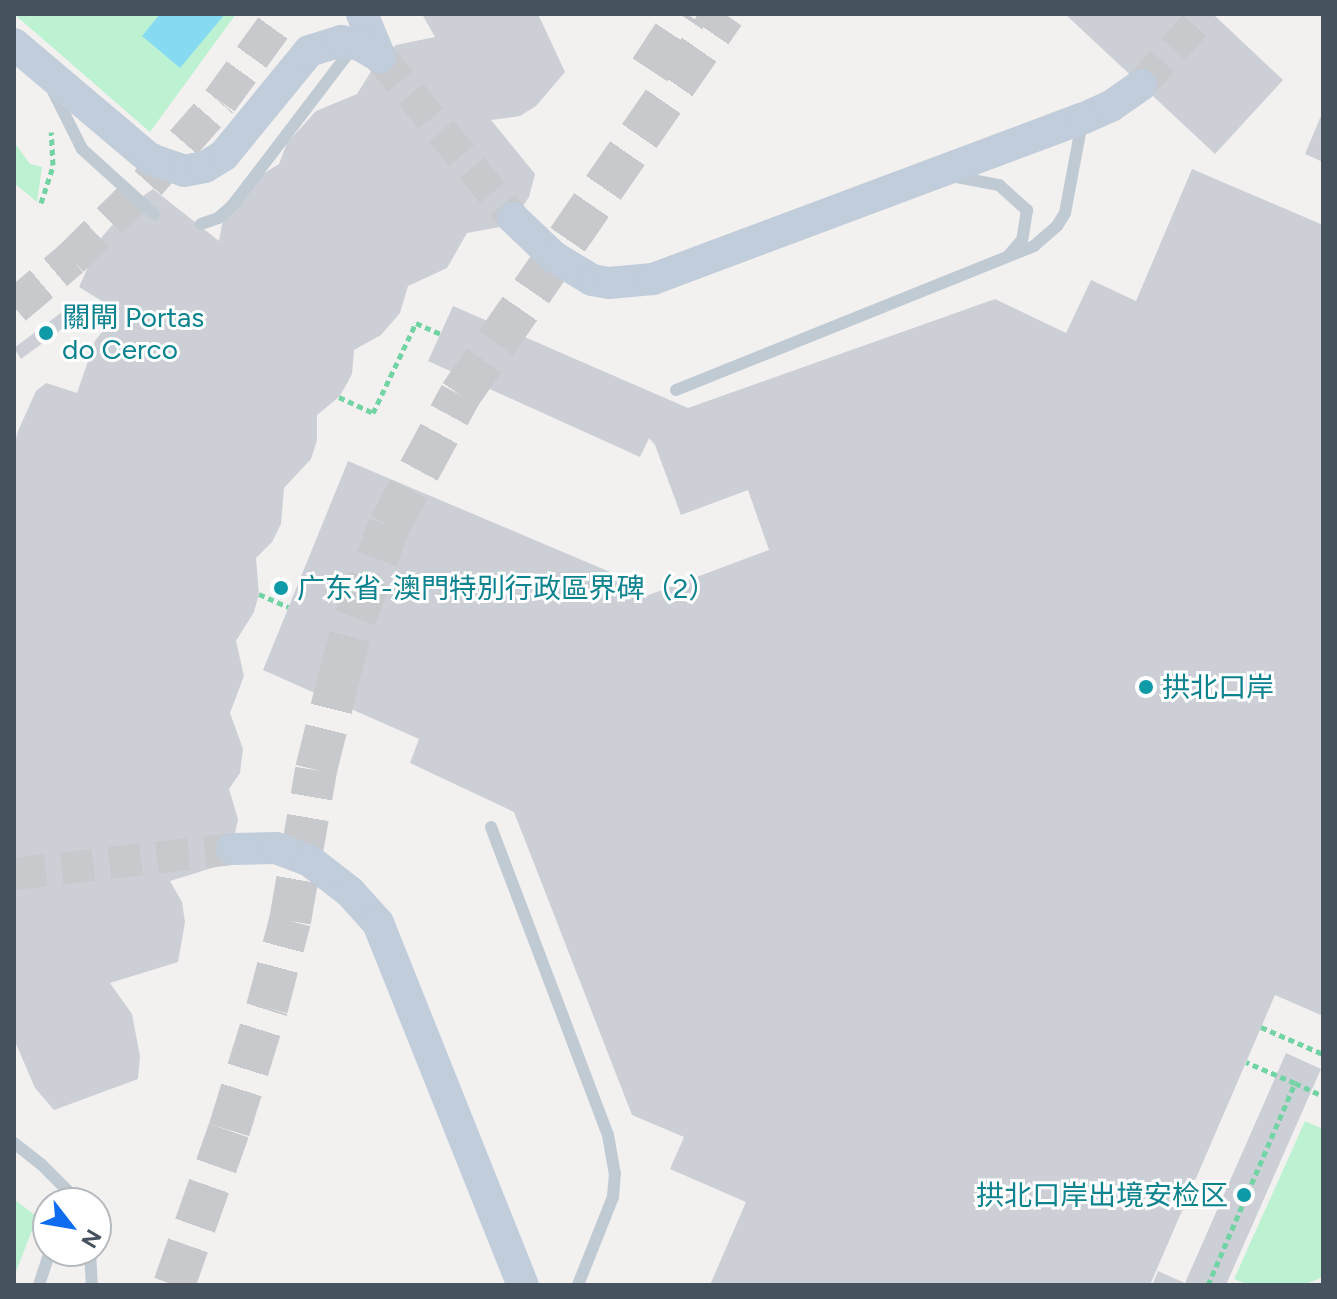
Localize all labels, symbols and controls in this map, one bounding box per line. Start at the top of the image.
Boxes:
place label: 關閘 Portas do Cerco [62,300,204,366]
marker: 關閘 Portas do Cerco [37,324,55,342]
place label: 广东省-澳門特別行政區界碑（2） [297,571,716,605]
marker: 广东省-澳門特別行政區界碑（2） [272,579,290,597]
place label: 拱北口岸 [1162,670,1274,704]
marker: 拱北口岸 [1137,678,1155,696]
place label: 拱北口岸出境安检区 [976,1178,1228,1212]
marker: 拱北口岸出境安检区 [1235,1186,1253,1204]
north arrow [32,1187,112,1267]
text: N [75,1224,107,1253]

